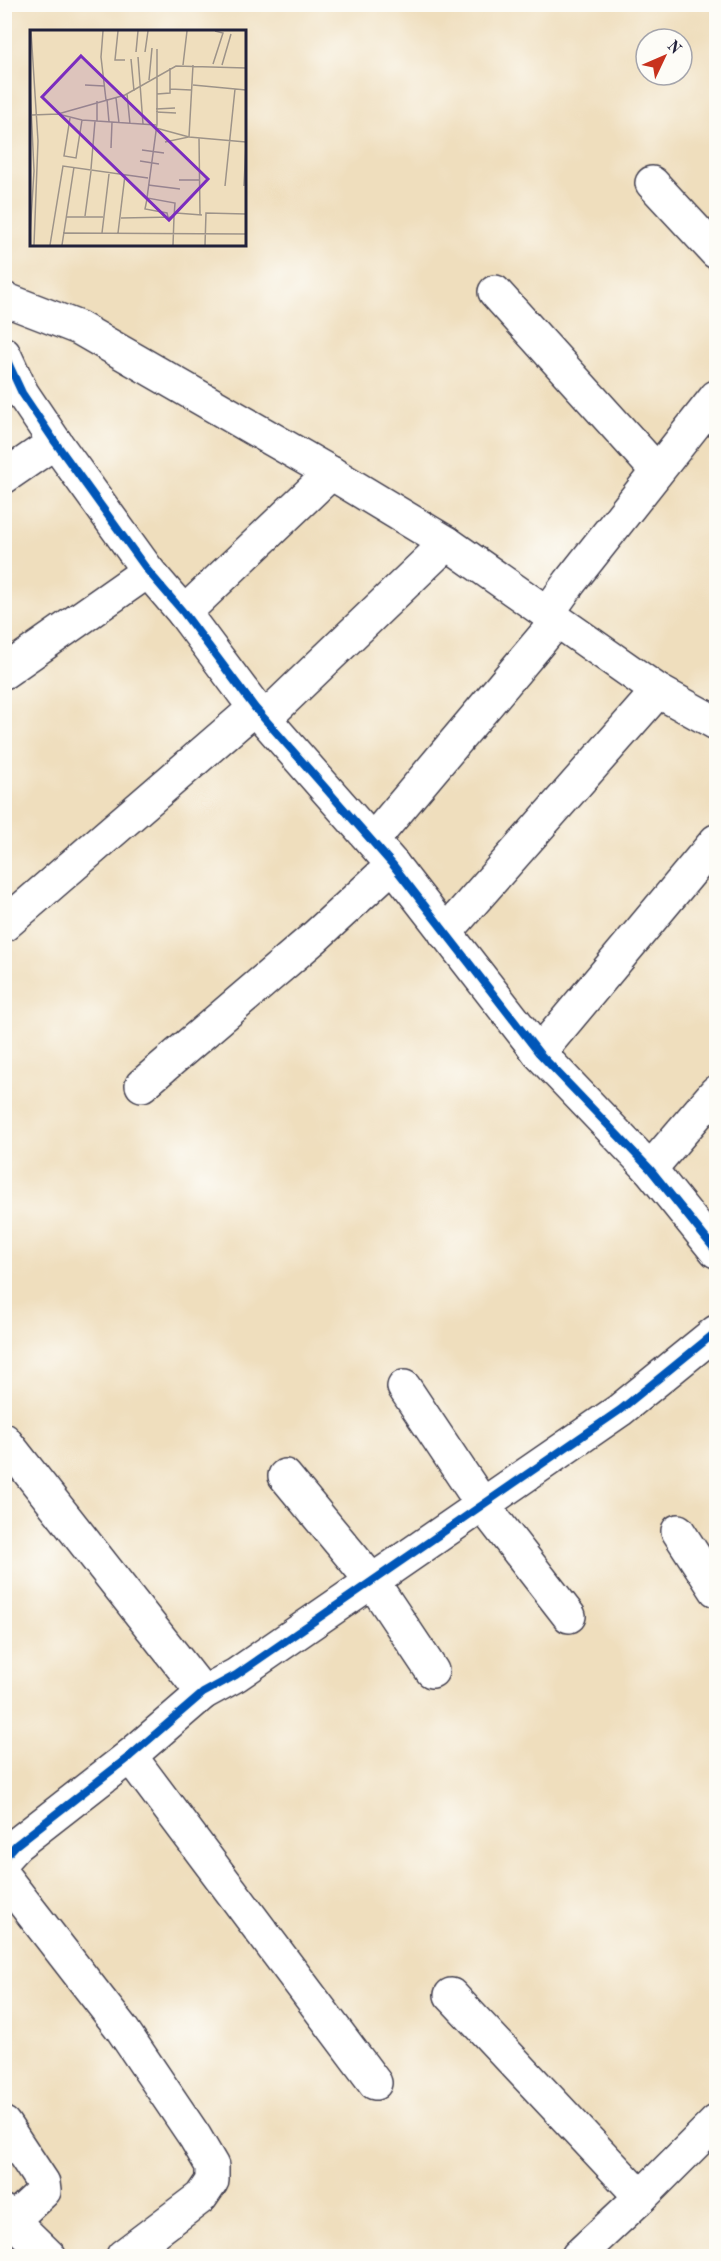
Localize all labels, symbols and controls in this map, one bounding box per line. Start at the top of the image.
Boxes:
north arrow [634,27,694,87]
inset map [30,30,246,246]
text: N [663,38,684,58]

